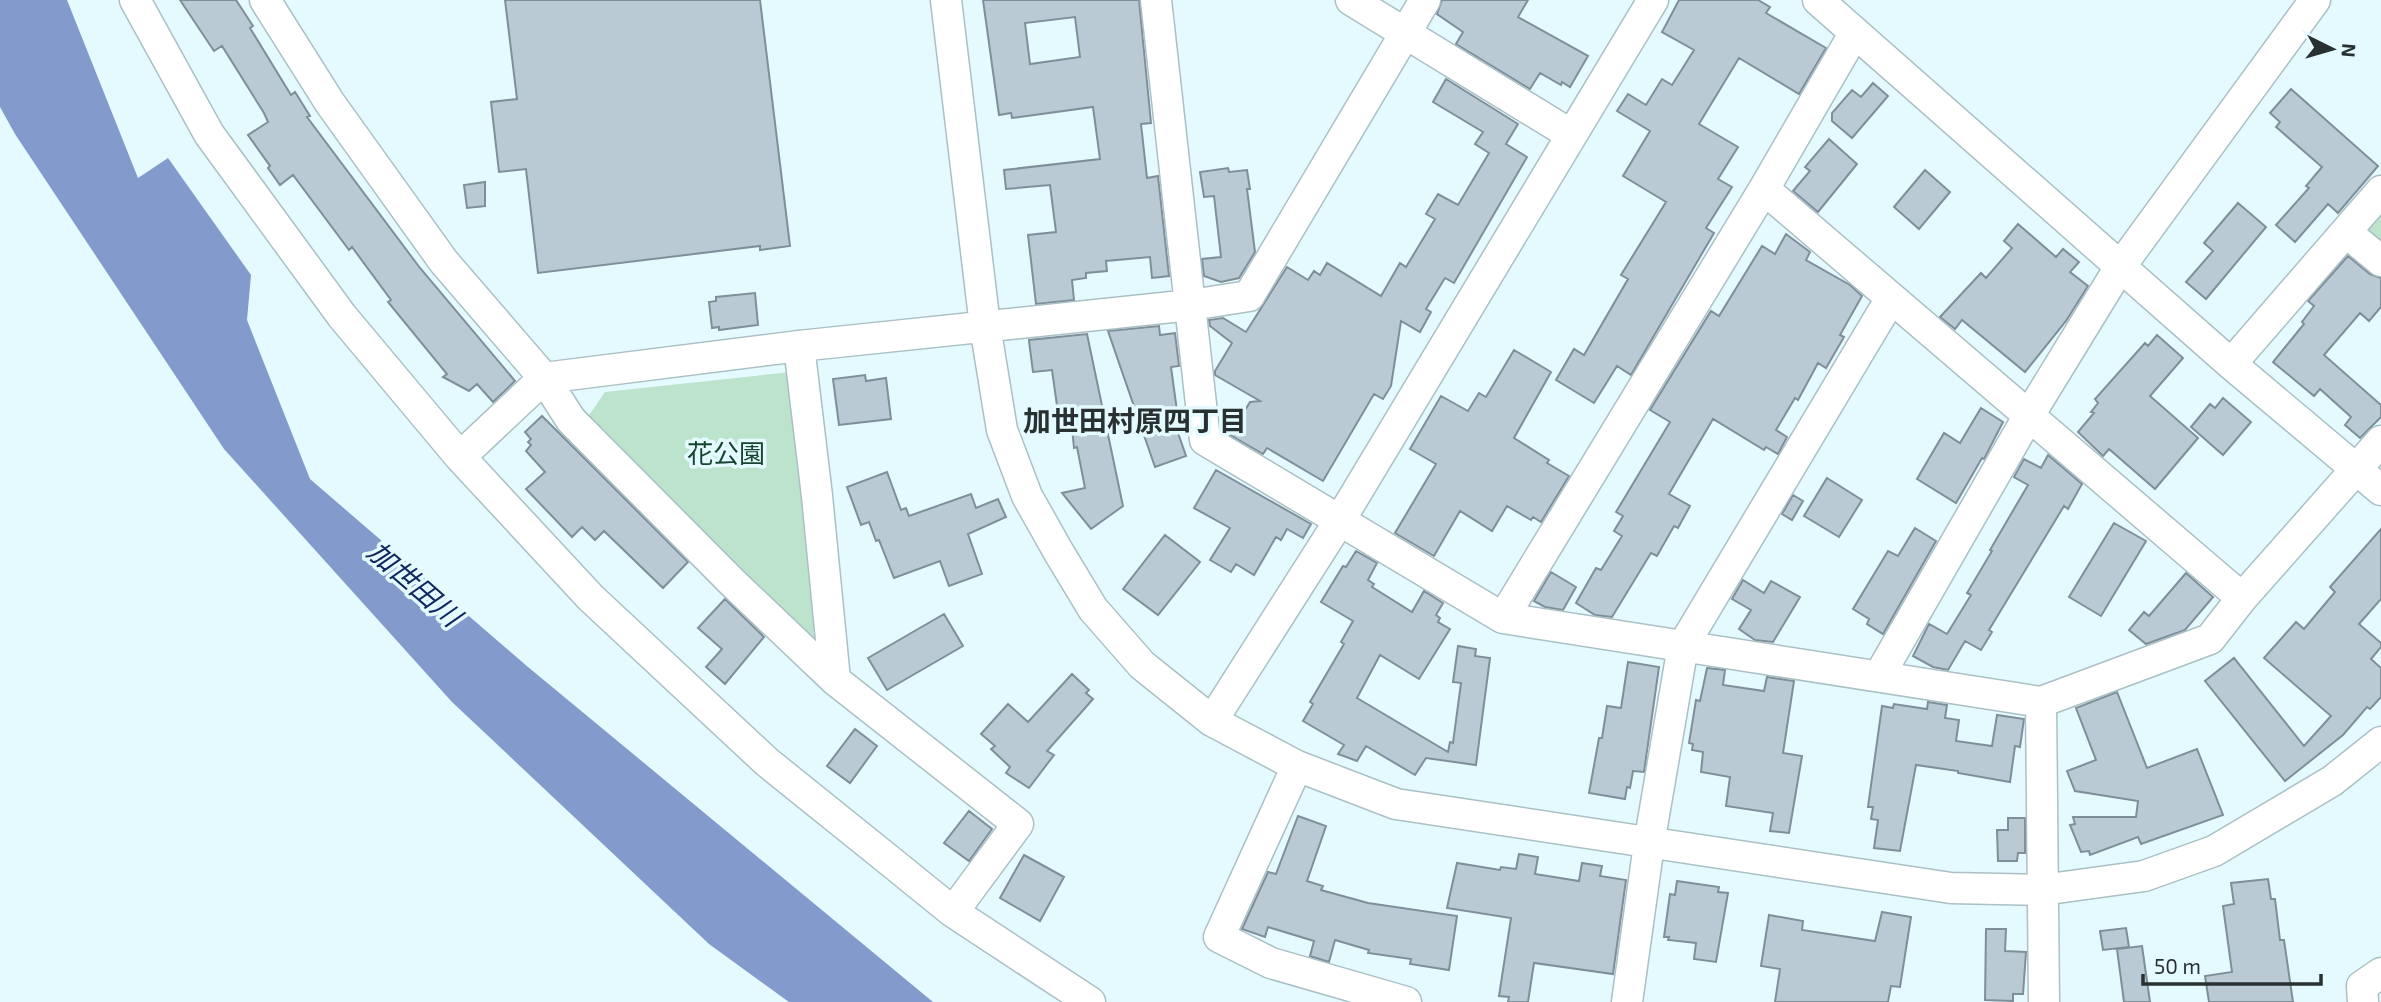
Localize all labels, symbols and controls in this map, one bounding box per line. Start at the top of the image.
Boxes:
north arrow [2297,14,2367,84]
text: N [2337,43,2361,58]
district label: 加世田村原四丁目 [1023,403,1247,437]
park label: 花公園 [687,437,765,468]
water label: 加世田川 [362,533,471,635]
scale bar [2143,942,2322,986]
text: 50 m [2154,953,2201,978]

